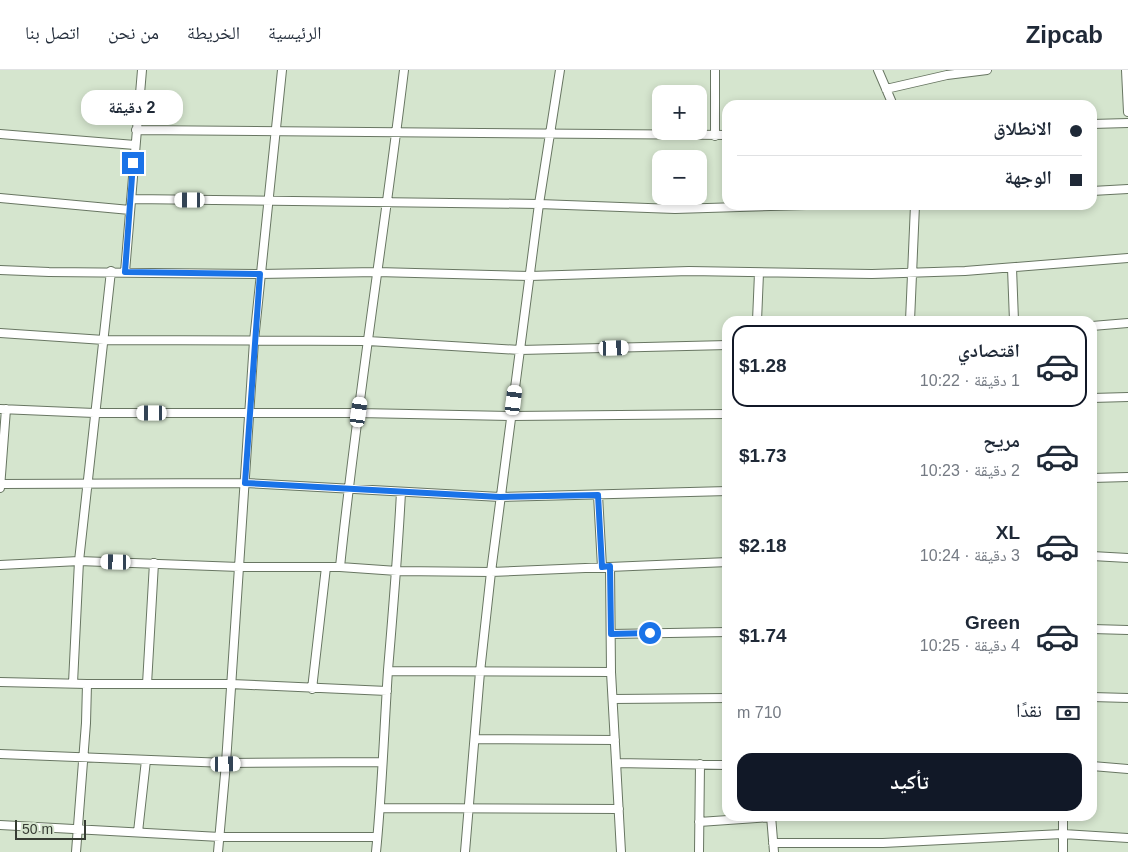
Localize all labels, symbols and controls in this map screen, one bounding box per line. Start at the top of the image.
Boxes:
text: Zipcab [1026,21,1103,48]
text: اتصل بنا [25,23,80,43]
text: من نحن [108,23,159,43]
text: الخريطة [187,23,240,43]
text: الرئيسية [268,23,321,43]
map controls [652,85,707,205]
button: + [652,85,707,140]
callout: 2 دقيقة [82,91,184,126]
text: 2 دقيقة [109,99,155,116]
text: الانطلاق [993,118,1052,139]
button: − [652,150,707,205]
route end [122,152,144,174]
text: الوجهة [1004,167,1052,188]
car [175,193,205,208]
car [598,340,629,356]
text: اقتصادي [958,340,1020,361]
icon: car [1035,344,1080,389]
text: $1.28 [739,355,787,376]
text: 1 دقيقة · 10:22 [920,372,1020,389]
car [504,384,523,416]
car [349,396,368,428]
car [137,406,167,421]
text: مريح [983,430,1020,451]
icon: car [1035,434,1080,479]
text: $1.73 [739,445,787,466]
text: 2 دقيقة · 10:23 [920,462,1020,479]
text: XL [996,522,1020,543]
icon: car [1035,524,1080,569]
text: $2.18 [739,535,787,556]
text: 3 دقيقة · 10:24 [920,547,1020,564]
car [100,554,131,570]
text: Green [965,612,1020,633]
icon: car [1035,614,1080,659]
route start [639,622,661,644]
text: $1.74 [739,625,787,646]
text: 4 دقيقة · 10:25 [920,637,1020,654]
icon: cash [1054,699,1082,727]
text: نقدًا [1016,700,1042,721]
text: 710 m [737,704,781,721]
button: تأكيد [737,753,1082,811]
car [210,756,241,772]
scale bar [15,817,86,840]
text: 50 m [22,821,53,837]

